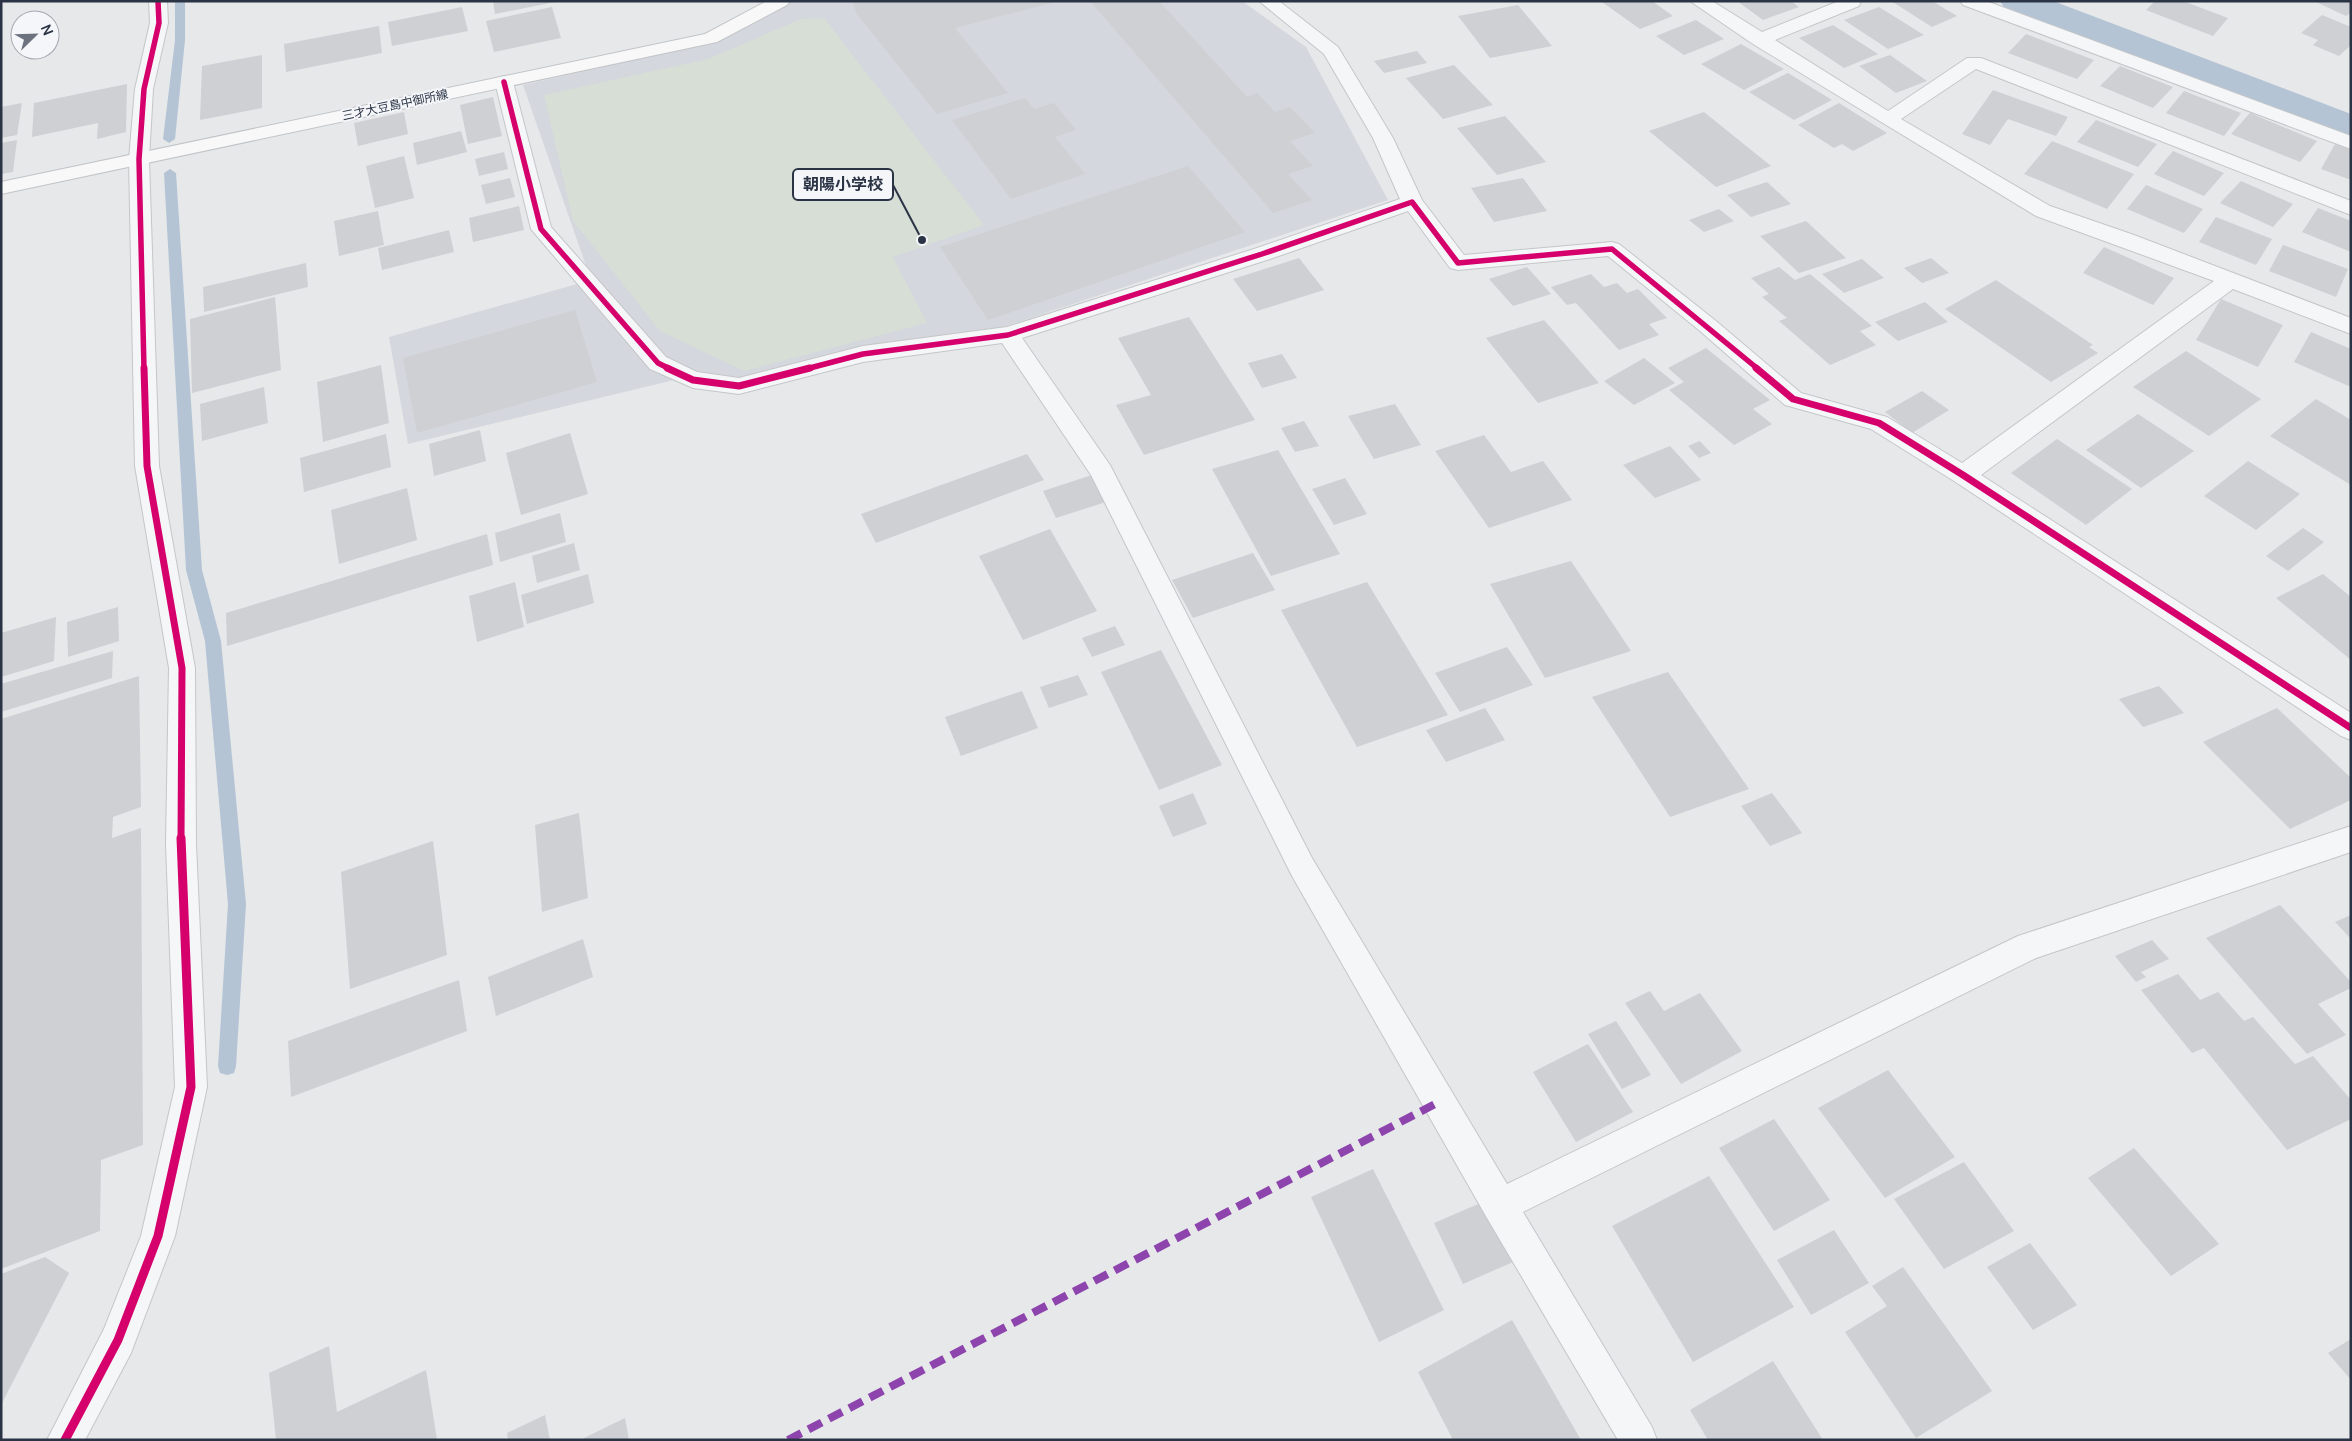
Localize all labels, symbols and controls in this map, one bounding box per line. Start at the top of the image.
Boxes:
north arrow [10,10,60,60]
text: N [37,21,58,38]
street label: 三才大豆島中御所線 [340,85,449,124]
callout: 朝陽小学校 [793,169,893,200]
text: 朝陽小学校 [803,173,883,195]

